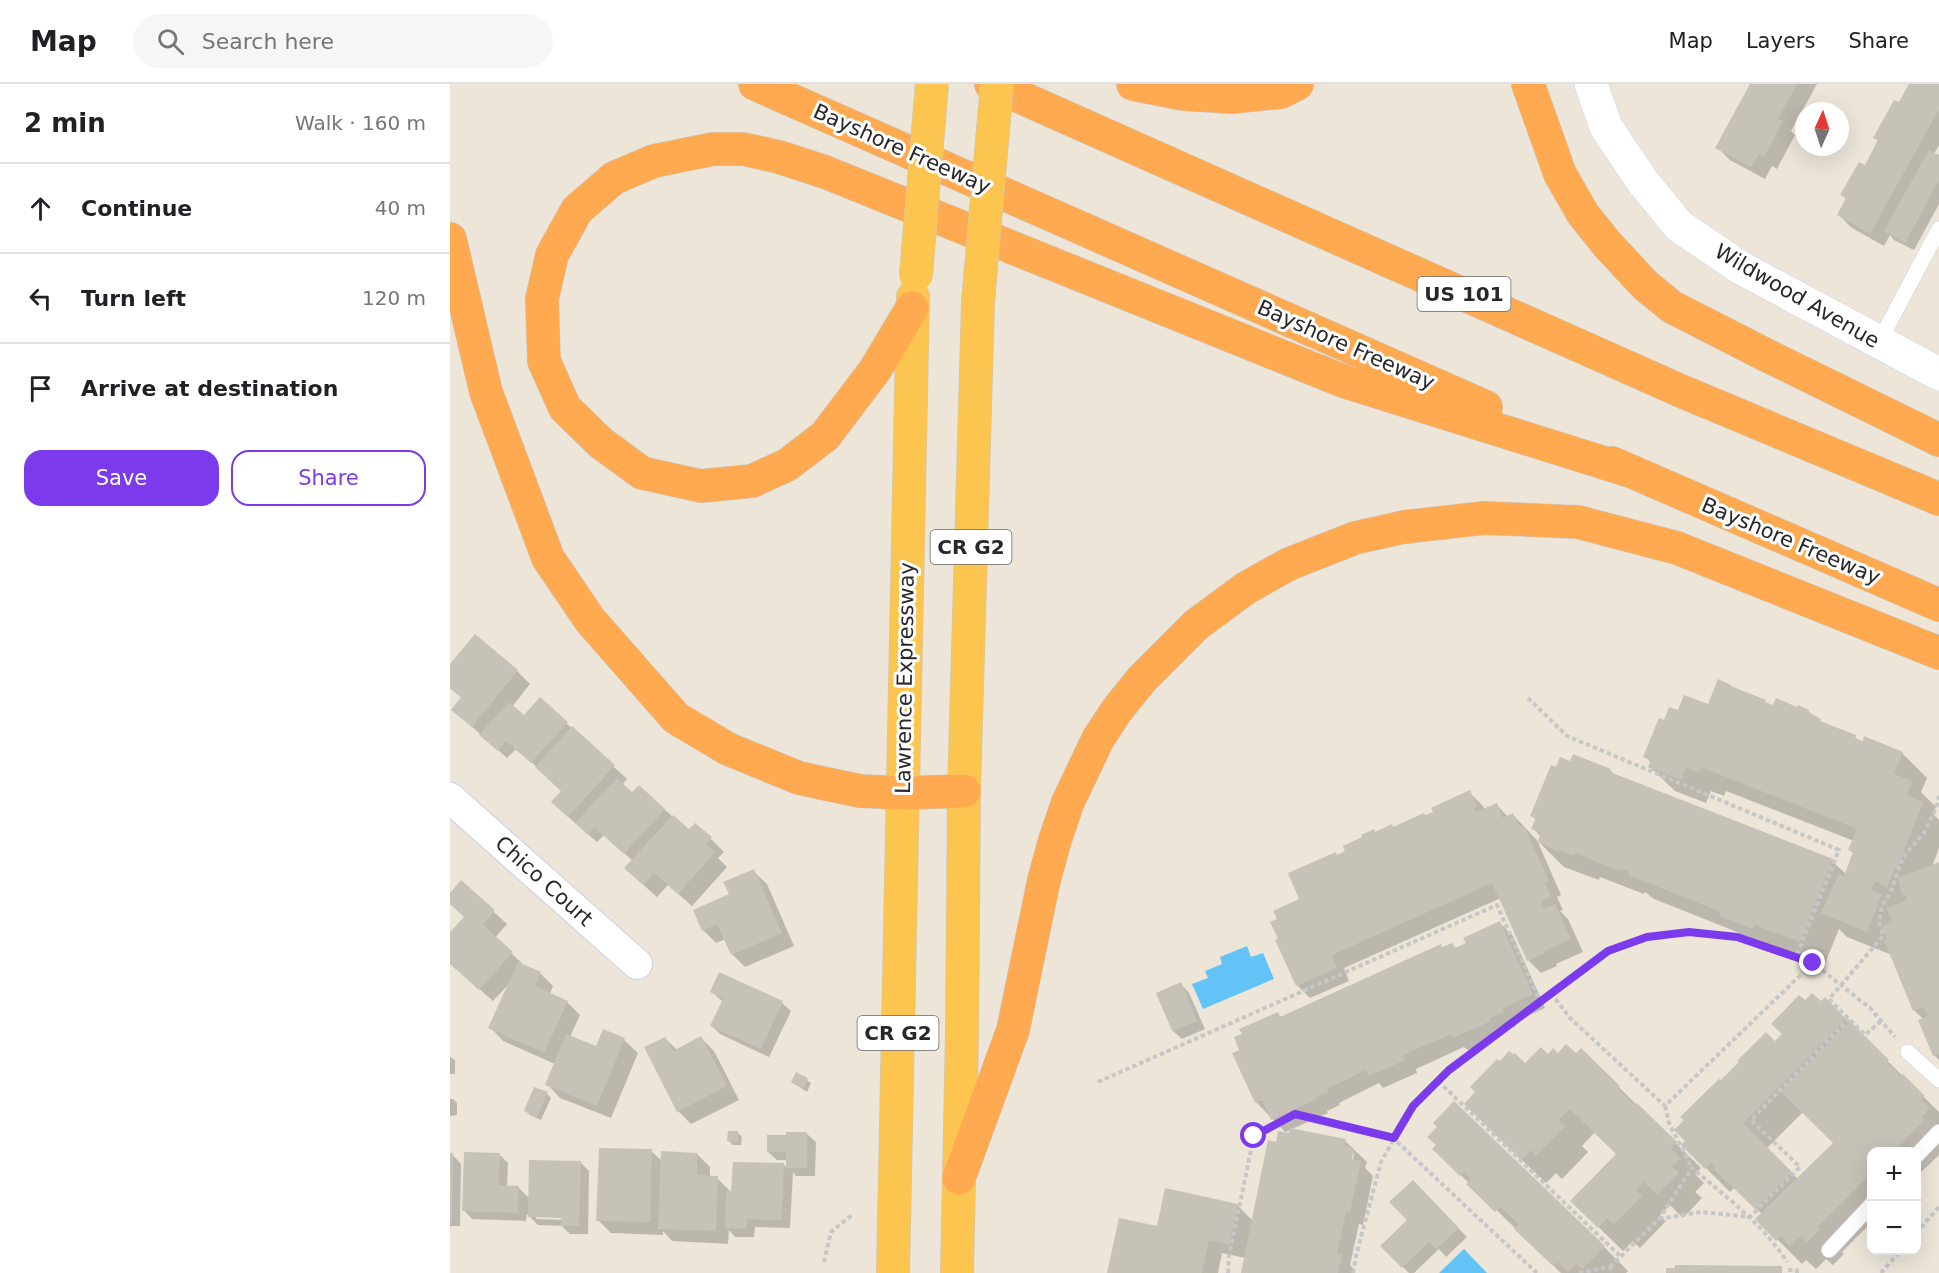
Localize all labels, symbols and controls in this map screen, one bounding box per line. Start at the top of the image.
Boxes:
search box [133,14,553,68]
text: Map [30,25,97,58]
icon: search [154,25,187,58]
text: Search here [202,29,334,54]
text: Map [1669,29,1713,53]
text: Layers [1746,29,1815,53]
text: Share [1848,29,1909,53]
street label: Bayshore Freeway [810,99,994,199]
north arrow [1795,102,1849,156]
text: 2 min [24,108,106,138]
text: Walk · 160 m [295,111,426,135]
icon: ahead [24,192,57,225]
text: Continue [81,196,192,221]
text: 40 m [375,196,426,220]
street label: Wildwood Avenue [1710,239,1884,353]
road number: US 101 [1418,277,1510,311]
icon: left [24,282,57,315]
text: Turn left [81,286,186,311]
text: 120 m [362,286,426,310]
street label: Bayshore Freeway [1254,295,1438,395]
icon: arrive [24,372,57,405]
text: Arrive at destination [81,376,338,401]
button: Save [24,450,219,506]
button: Share [231,450,426,506]
street label: Bayshore Freeway [1698,493,1884,589]
road number: CR G2 [930,530,1012,564]
street label: Lawrence Expressway [891,562,919,794]
street label: Chico Court [490,831,598,931]
route end [1799,949,1825,975]
road number: CR G2 [858,1016,938,1050]
route start [1240,1122,1266,1148]
map controls [1867,1147,1921,1255]
button: + [1867,1147,1921,1201]
button: − [1867,1201,1921,1255]

